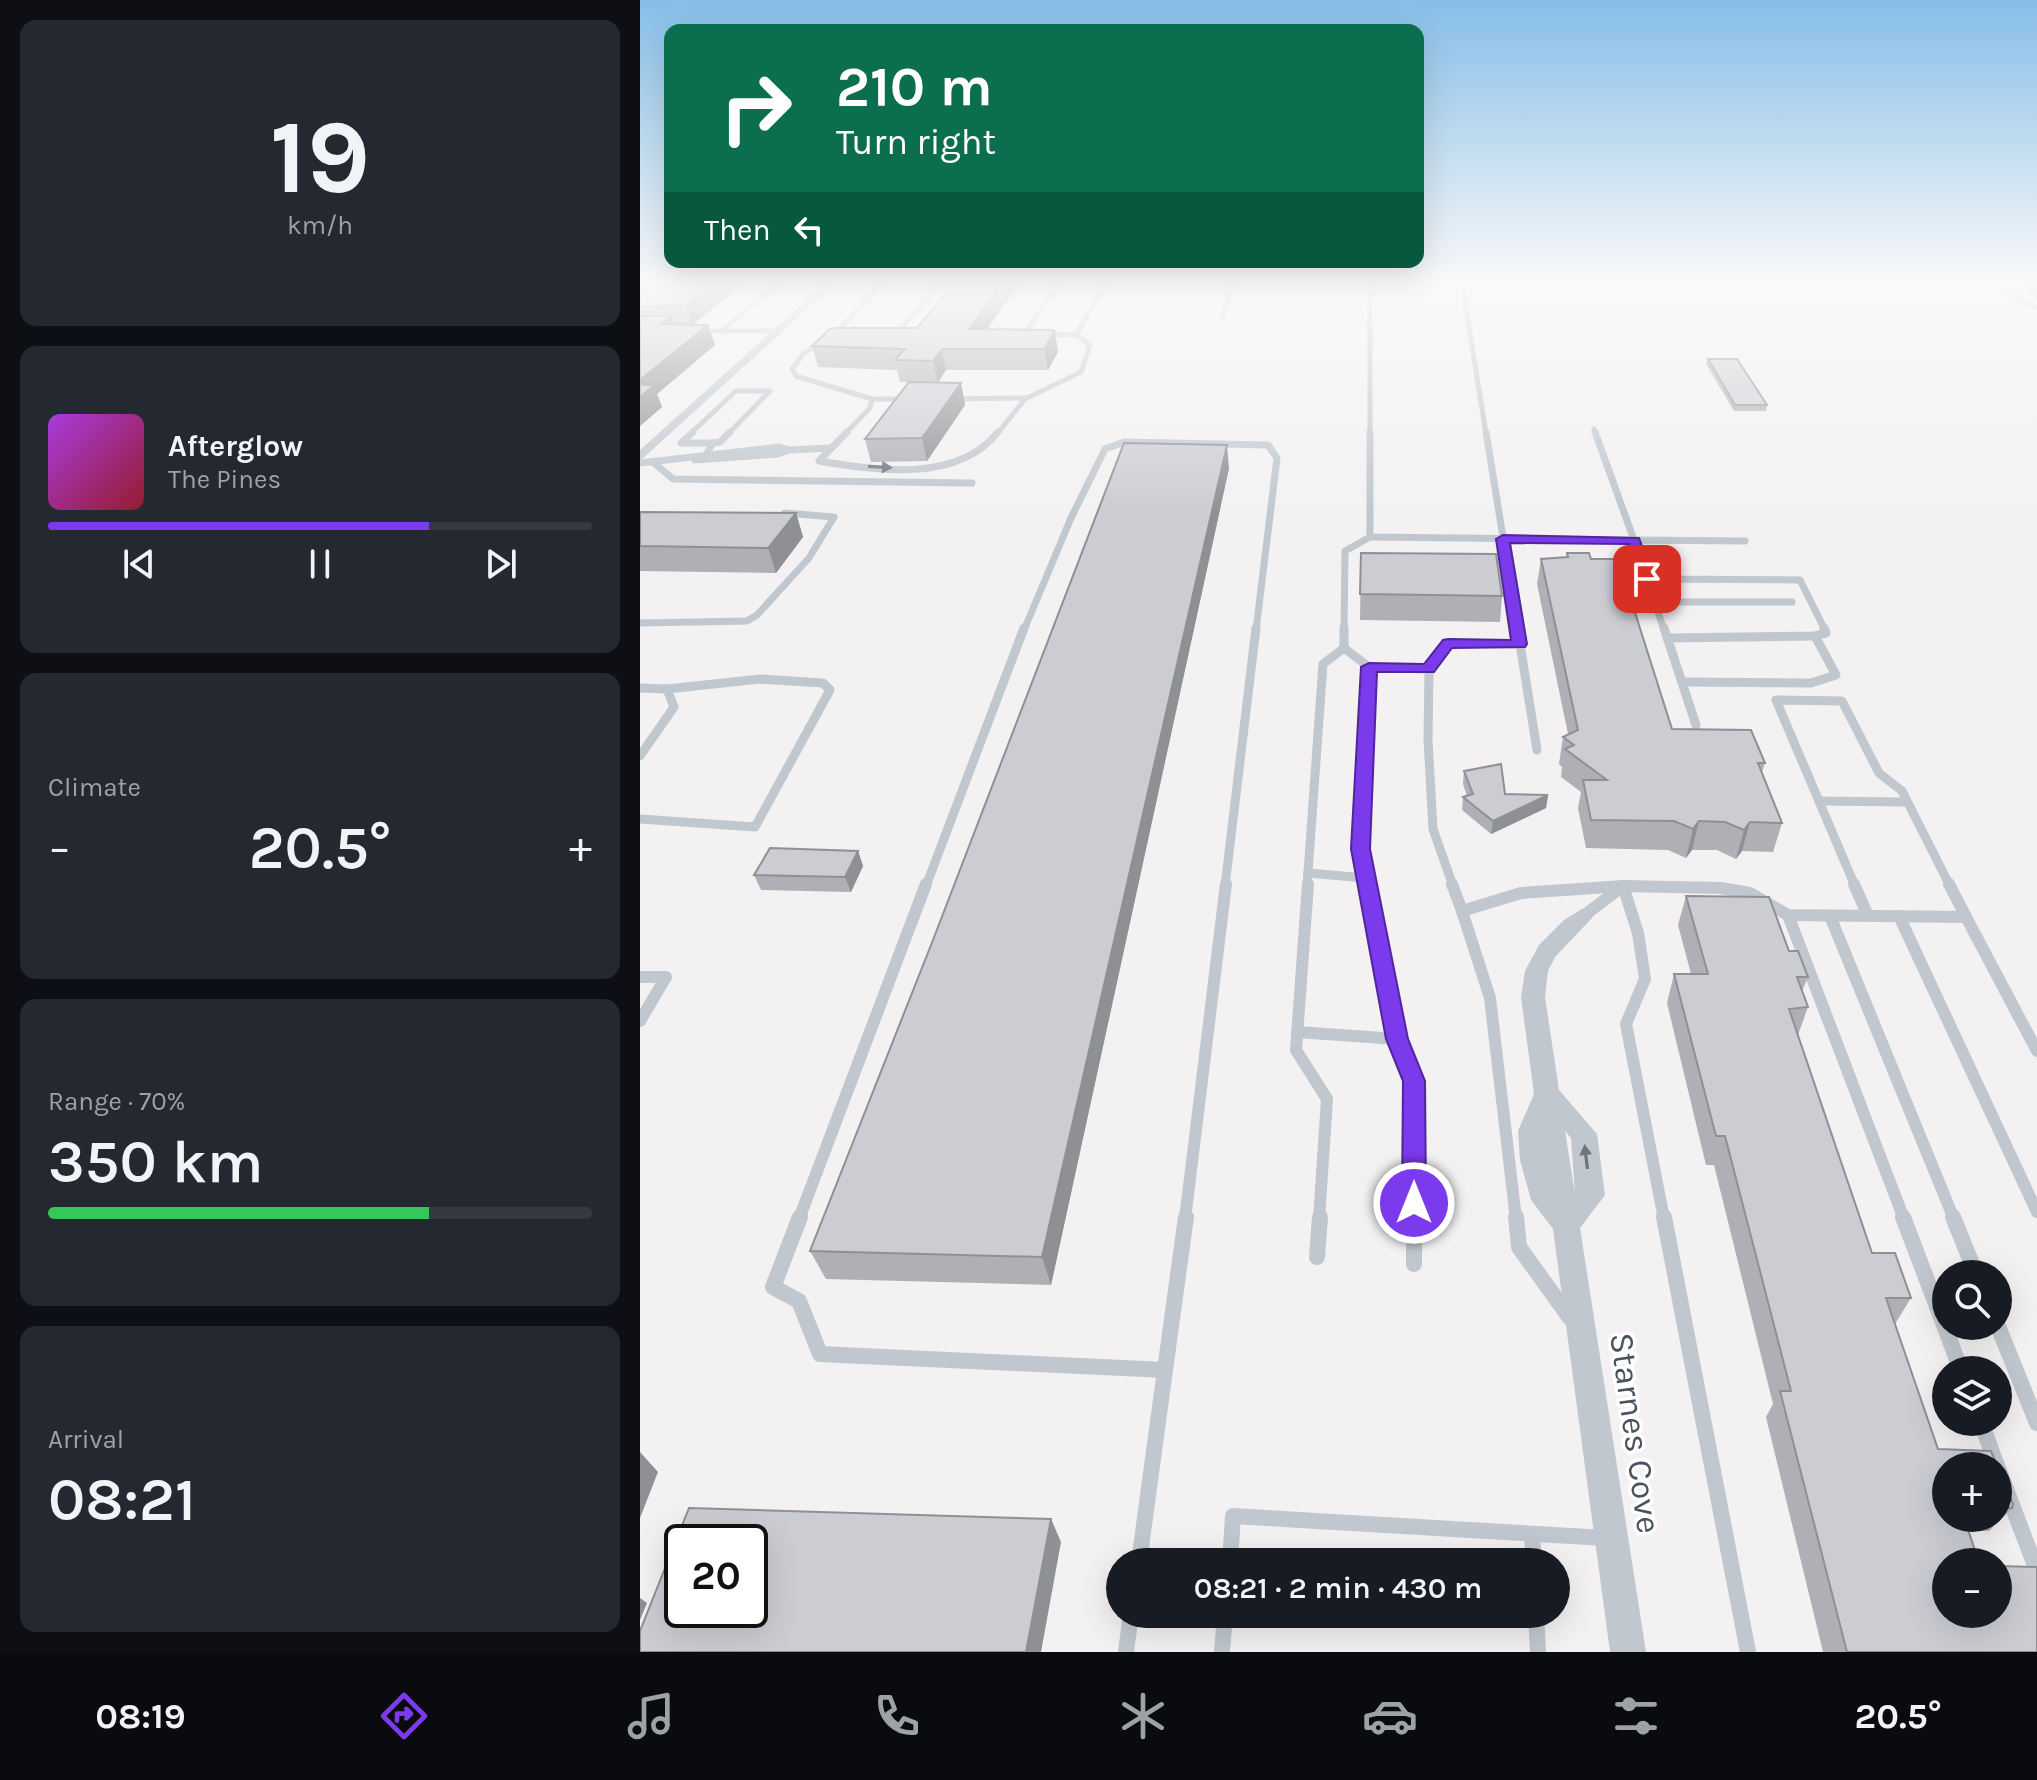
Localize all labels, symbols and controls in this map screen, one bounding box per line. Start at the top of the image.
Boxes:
text: 210 m [836,54,993,119]
icon: right [704,56,808,160]
text: 19 [270,97,370,218]
text: Turn right [836,121,996,163]
icon: left [787,208,831,252]
text: km/h [287,210,353,241]
text: Then [704,212,771,248]
text: Afterglow [168,428,303,464]
one-way arrow [868,461,893,474]
text: The Pines [168,464,281,495]
icon: previous [117,542,161,586]
icon: pause [298,542,342,586]
icon: next [479,542,523,586]
pin [1613,545,1681,613]
icon: arrive [1625,557,1669,601]
text: Climate [48,772,141,803]
text: 20.5° [249,813,391,883]
text: − [48,822,71,873]
text: + [569,822,592,873]
text: Range · 70% [48,1086,185,1117]
text: 350 km [48,1127,263,1197]
one-way arrow [1580,1144,1593,1169]
position arrow [1372,1161,1456,1245]
map controls [1932,1260,2012,1628]
button: search [1932,1260,2012,1340]
street label: Starnes Cove [1601,1330,1669,1536]
button: layers [1932,1356,2012,1436]
text: Arrival [48,1424,124,1455]
button: + [1932,1452,2012,1532]
text: 08:21 [48,1465,196,1535]
speed limit sign: 20 [664,1524,768,1628]
button: − [1932,1548,2012,1628]
text: 08:21 · 2 min · 430 m [1194,1570,1482,1606]
icon: directions [376,1688,432,1744]
icon: music [623,1688,679,1744]
icon: phone [869,1688,925,1744]
icon: climate [1115,1688,1171,1744]
icon: car [1362,1688,1418,1744]
icon: filters [1608,1688,1664,1744]
text: 08:19 [95,1695,186,1737]
text: 20.5° [1854,1695,1942,1737]

